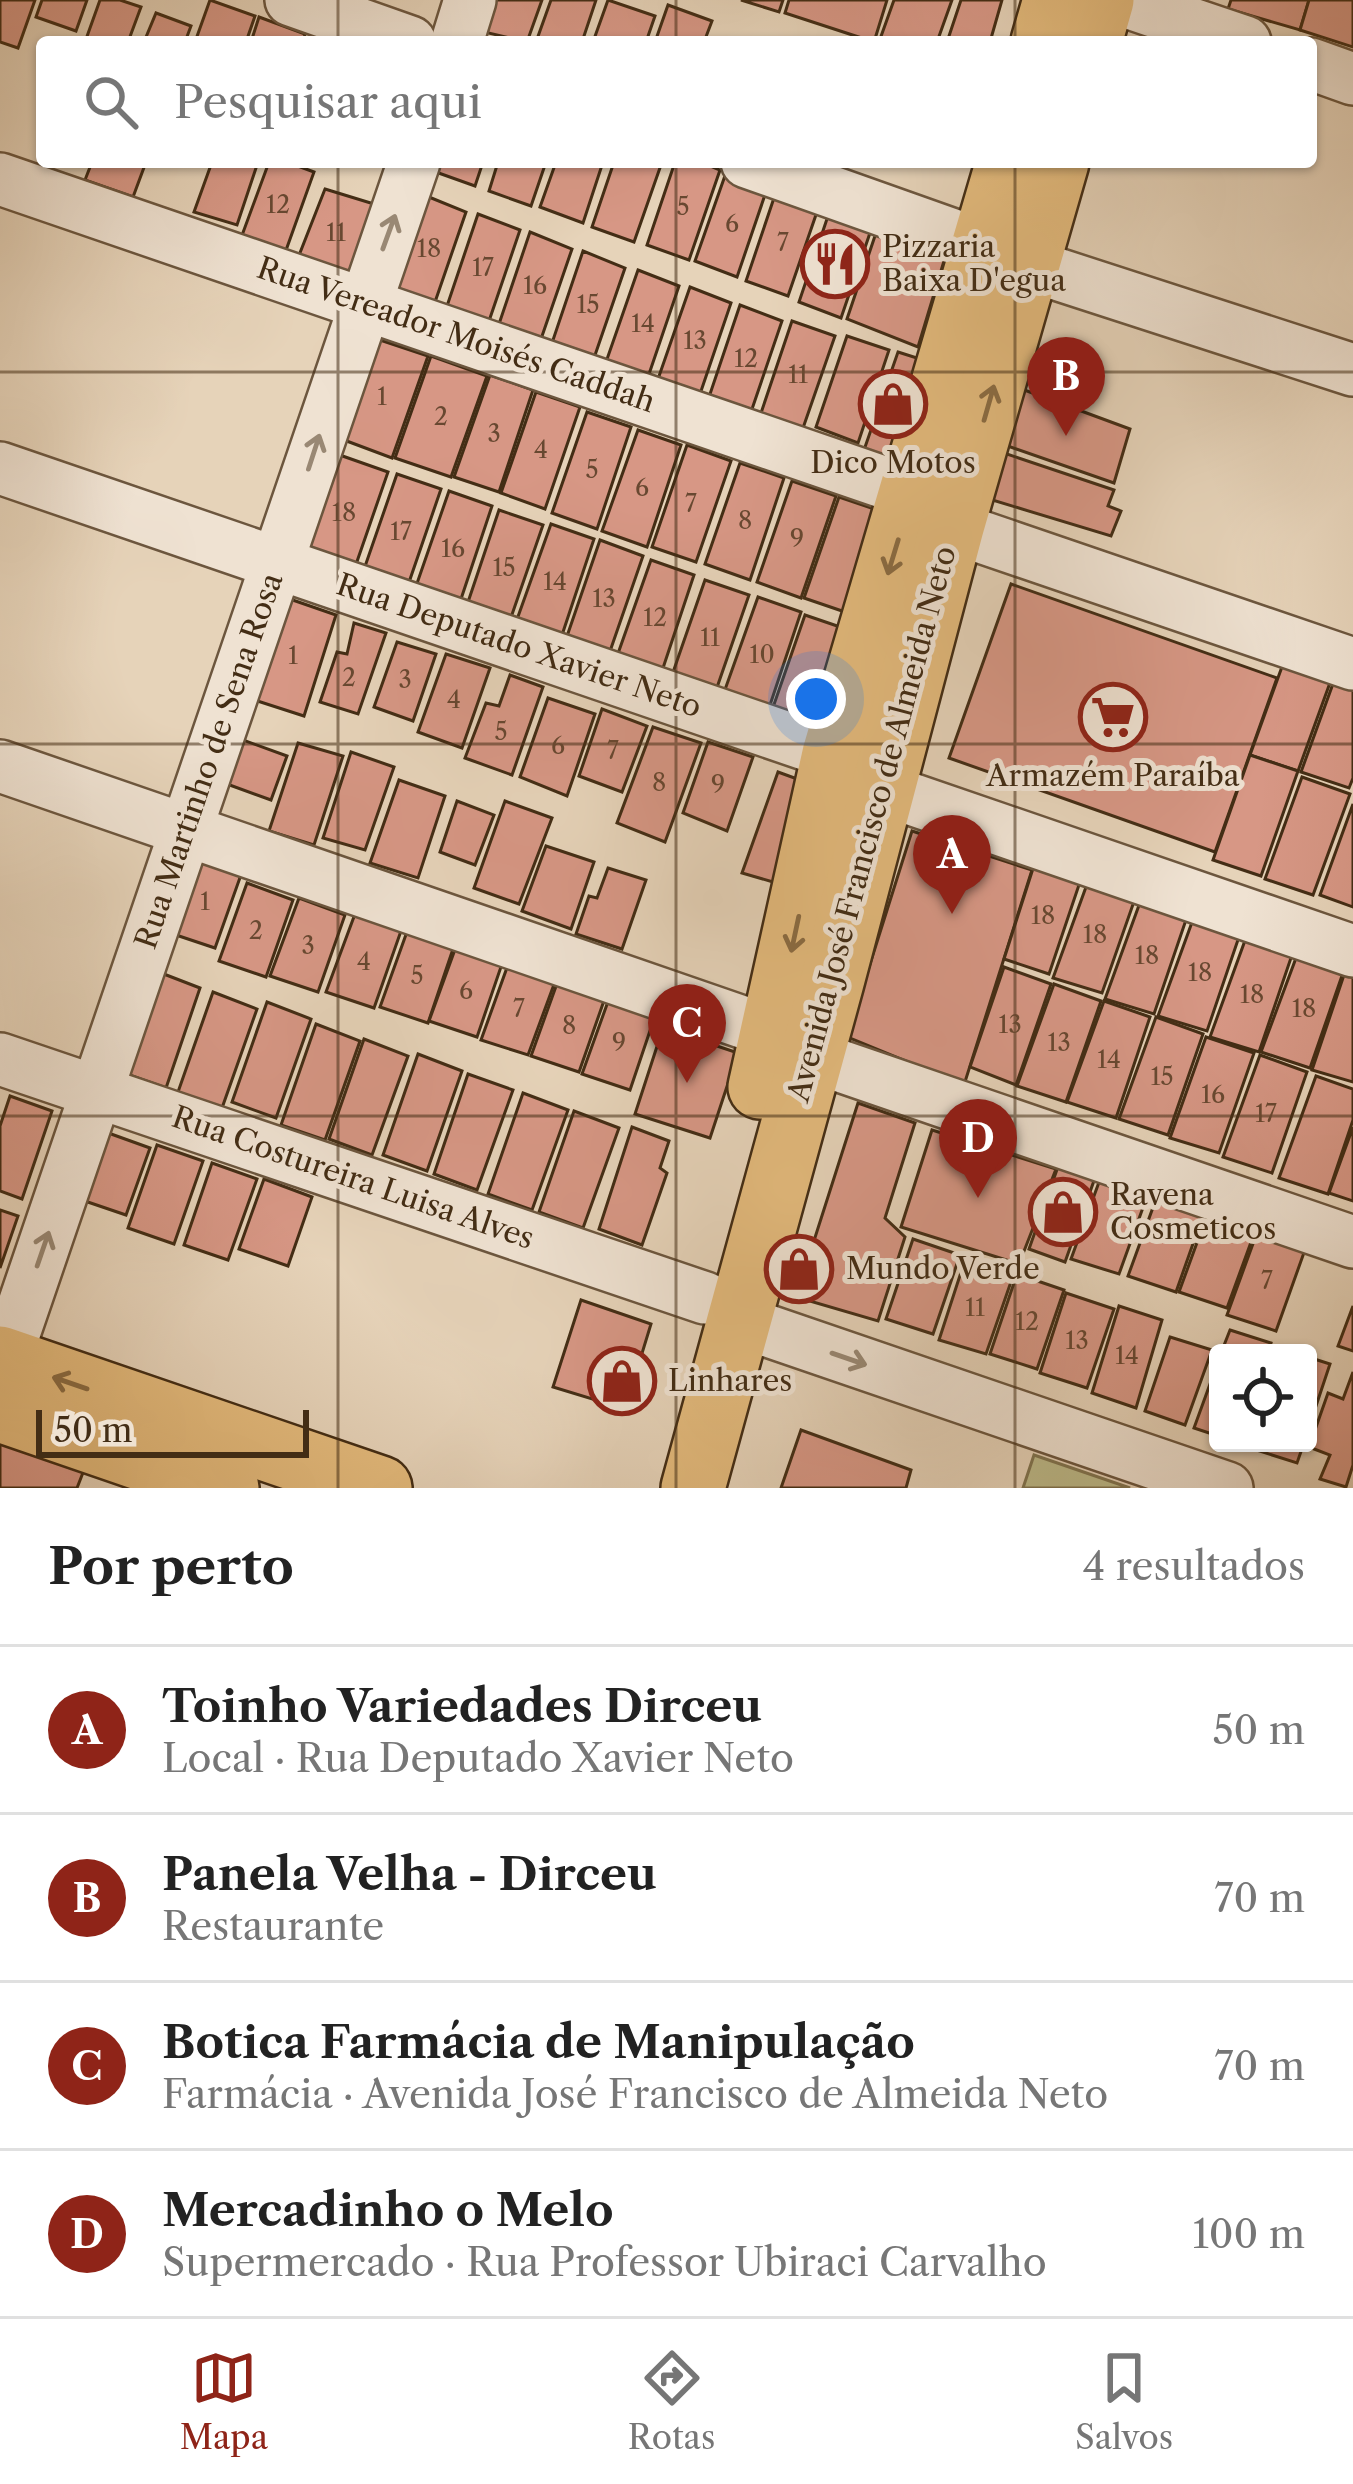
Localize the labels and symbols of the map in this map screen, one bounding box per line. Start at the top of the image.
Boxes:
house number: 12 [266,190,290,219]
house number: 5 [676,192,690,221]
house number: 6 [725,209,739,238]
one-way arrow [380,214,401,251]
house number: 11 [326,218,346,247]
house number: 7 [777,228,789,257]
place label: Pizzaria Baixa D'egua [882,228,1066,299]
restaurant icon: Pizzaria Baixa D'egua [800,229,870,299]
house number: 18 [417,234,441,263]
street label: Rua Vereador Moisés Caddah [252,249,660,420]
house number: 17 [472,253,494,282]
house number: 16 [523,271,547,300]
house number: 15 [576,290,600,319]
house number: 14 [631,309,655,338]
house number: 13 [683,326,707,355]
pin: B [1027,337,1105,436]
house number: 12 [734,344,758,373]
house number: 11 [788,360,808,389]
shop icon: Dico Motos [858,369,928,439]
house number: 1 [377,382,387,411]
one-way arrow [979,385,1001,423]
house number: 2 [434,402,448,431]
house number: 3 [487,419,501,448]
one-way arrow [305,434,327,472]
house number: 4 [534,435,548,464]
place label: Dico Motos [810,444,976,481]
house number: 5 [585,455,599,484]
house number: 6 [635,473,649,502]
house number: 7 [685,489,697,518]
house number: 18 [332,498,356,527]
house number: 8 [738,506,752,535]
house number: 17 [390,517,412,546]
house number: 9 [790,524,804,553]
house number: 16 [441,534,465,563]
one-way arrow [881,537,903,575]
street label: Avenida José Francisco de Almeida Neto [780,541,964,1107]
house number: 15 [492,553,516,582]
street label: Rua Deputado Xavier Neto [332,566,706,725]
house number: 14 [543,567,567,596]
street label: Rua Martinho de Sena Rosa [127,568,290,954]
house number: 13 [592,584,616,613]
house number: 12 [643,603,667,632]
house number: 11 [700,623,720,652]
house number: 10 [749,640,775,669]
house number: 1 [288,641,298,670]
house number: 2 [342,663,356,692]
house number: 3 [398,665,412,694]
your location [786,669,846,729]
supermarket icon: Armazém Paraíba [1078,682,1148,752]
house number: 4 [447,685,461,714]
house number: 5 [494,717,508,746]
house number: 6 [551,731,565,760]
house number: 7 [607,736,619,765]
place label: Armazém Paraíba [985,757,1240,794]
house number: 8 [652,768,666,797]
house number: 9 [711,770,725,799]
pin: A [913,815,991,914]
house number: 1 [200,887,210,916]
house number: 18 [1031,901,1055,930]
one-way arrow [783,914,806,952]
house number: 2 [249,916,263,945]
house number: 18 [1083,920,1107,949]
house number: 3 [301,931,315,960]
house number: 18 [1135,941,1159,970]
house number: 4 [357,947,371,976]
house number: 18 [1188,958,1212,987]
house number: 5 [410,961,424,990]
house number: 6 [459,976,473,1005]
house number: 18 [1240,980,1264,1009]
pin: C [648,984,726,1083]
house number: 7 [513,994,525,1023]
house number: 18 [1292,994,1316,1023]
house number: 13 [998,1010,1022,1039]
house number: 8 [562,1011,576,1040]
house number: 9 [612,1028,626,1057]
house number: 13 [1047,1028,1071,1057]
house number: 14 [1097,1045,1121,1074]
house number: 15 [1150,1062,1174,1091]
house number: 16 [1201,1080,1225,1109]
street label: Rua Costureira Luisa Alves [167,1098,539,1257]
pin: D [939,1099,1017,1198]
house number: 17 [1255,1099,1277,1128]
place label: Ravena Cosmeticos [1110,1176,1276,1247]
shop icon: Ravena Cosmeticos [1028,1177,1098,1247]
one-way arrow [34,1232,55,1269]
shop icon: Mundo Verde [764,1234,834,1304]
place label: Mundo Verde [846,1250,1040,1287]
house number: 7 [1261,1266,1273,1295]
house number: 11 [965,1293,985,1322]
house number: 12 [1015,1307,1039,1336]
house number: 13 [1065,1326,1089,1355]
house number: 14 [1115,1341,1139,1370]
shop icon: Linhares [587,1346,657,1416]
one-way arrow [829,1349,867,1371]
place label: Linhares [668,1362,792,1399]
one-way arrow [52,1371,89,1392]
scale bar [36,1404,309,1457]

